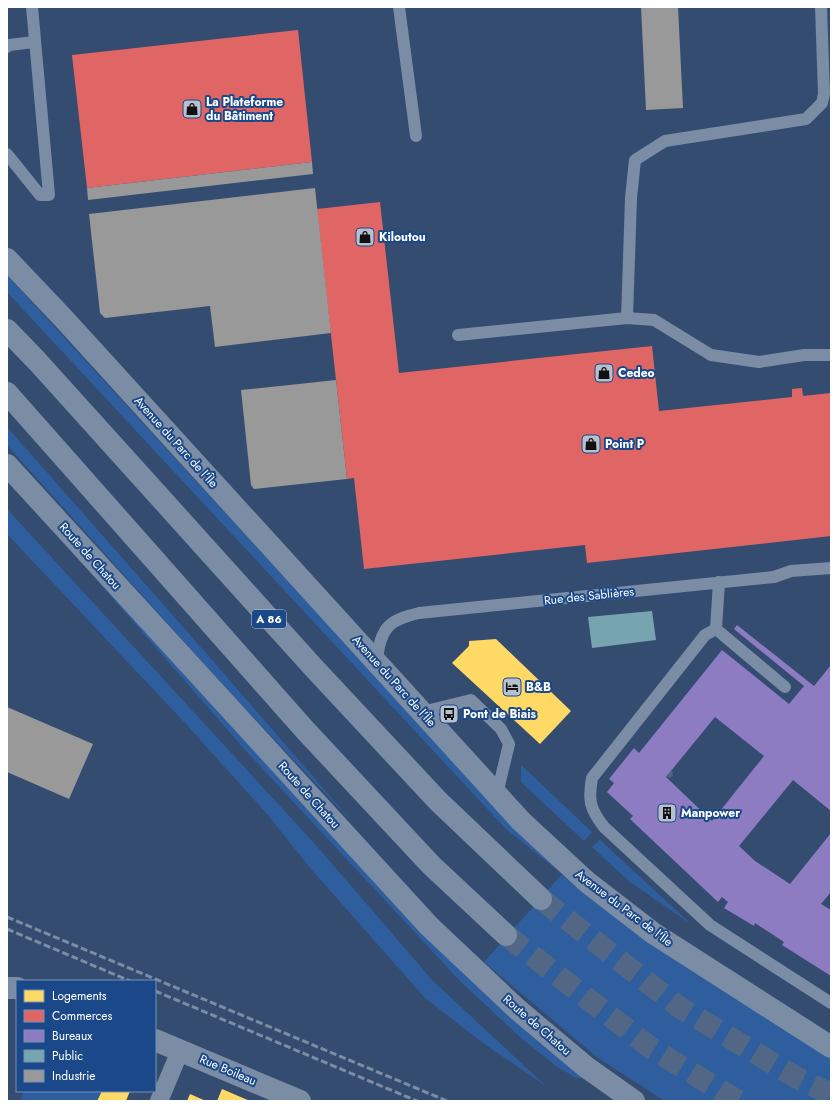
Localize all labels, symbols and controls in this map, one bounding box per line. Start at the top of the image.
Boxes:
place label: La Plateforme du Bâtiment [206,93,283,125]
shop icon: La Plateforme du Bâtiment [181,98,203,120]
shop icon: Kiloutou [354,226,376,248]
place label: Kiloutou [379,228,426,246]
shop icon: Cedeo [593,362,615,384]
place label: Cedeo [618,364,655,382]
street label: Avenue du Parc de l'Île [130,392,222,492]
shop icon: Point P [580,433,602,455]
place label: Point P [605,435,645,453]
street label: Route de Chatou [55,518,125,594]
street label: Rue des Sablières [543,582,635,610]
road number: A 86 [252,610,286,628]
street label: Avenue du Parc de l'Île [348,631,440,731]
hotel icon: B&B [501,676,523,698]
place label: B&B [526,678,551,696]
bus stop icon: Pont de Biais [438,703,460,725]
place label: Pont de Biais [463,705,536,723]
street label: Route de Chatou [274,757,344,833]
building icon: Manpower [656,802,678,824]
place label: Manpower [681,804,740,822]
street label: Avenue du Parc de l'Île [572,865,676,951]
legend [16,980,156,1092]
text: Logements [52,987,107,1005]
street label: Route de Chatou [499,990,575,1060]
text: Commerces [52,1007,113,1025]
text: Bureaux [52,1027,93,1045]
text: Public [52,1047,83,1065]
street label: Rue Boileau [197,1050,259,1090]
text: Industrie [52,1067,96,1085]

